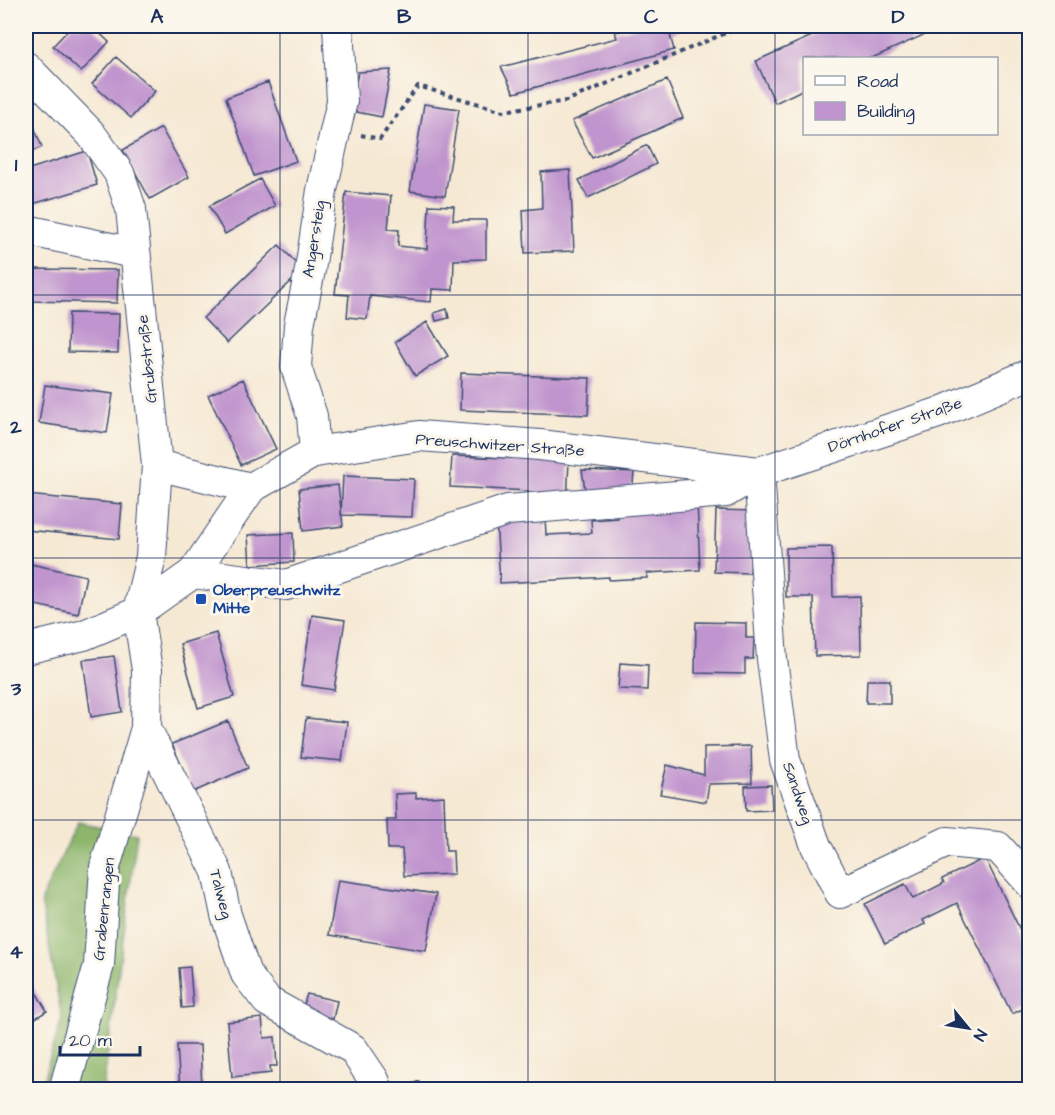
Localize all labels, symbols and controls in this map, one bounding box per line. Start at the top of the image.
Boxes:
text: A [151,3,164,31]
text: B [397,3,412,31]
text: C [644,3,659,31]
text: D [892,3,905,31]
legend [803,57,998,135]
text: Road [857,69,898,94]
text: Building [857,99,915,125]
text: 1 [15,151,18,179]
street label: Angersteig [297,199,332,279]
street label: Grubstraße [131,313,163,404]
street label: Dörnhofer Straße [825,392,965,458]
text: 2 [9,413,22,441]
street label: Preuschwitzer Straße [415,428,586,462]
place label: Oberpreuschwitz Mitte [213,579,342,619]
marker: Oberpreuschwitz Mitte [194,592,208,606]
text: 3 [10,675,22,703]
street label: Sandweg [776,759,819,827]
street label: Grabenrangen [88,856,121,962]
street label: Talweg [203,867,238,921]
text: 4 [9,938,23,966]
north arrow [938,998,998,1058]
scale bar [60,1019,140,1057]
text: N [968,1025,992,1045]
text: 20 m [69,1028,112,1053]

